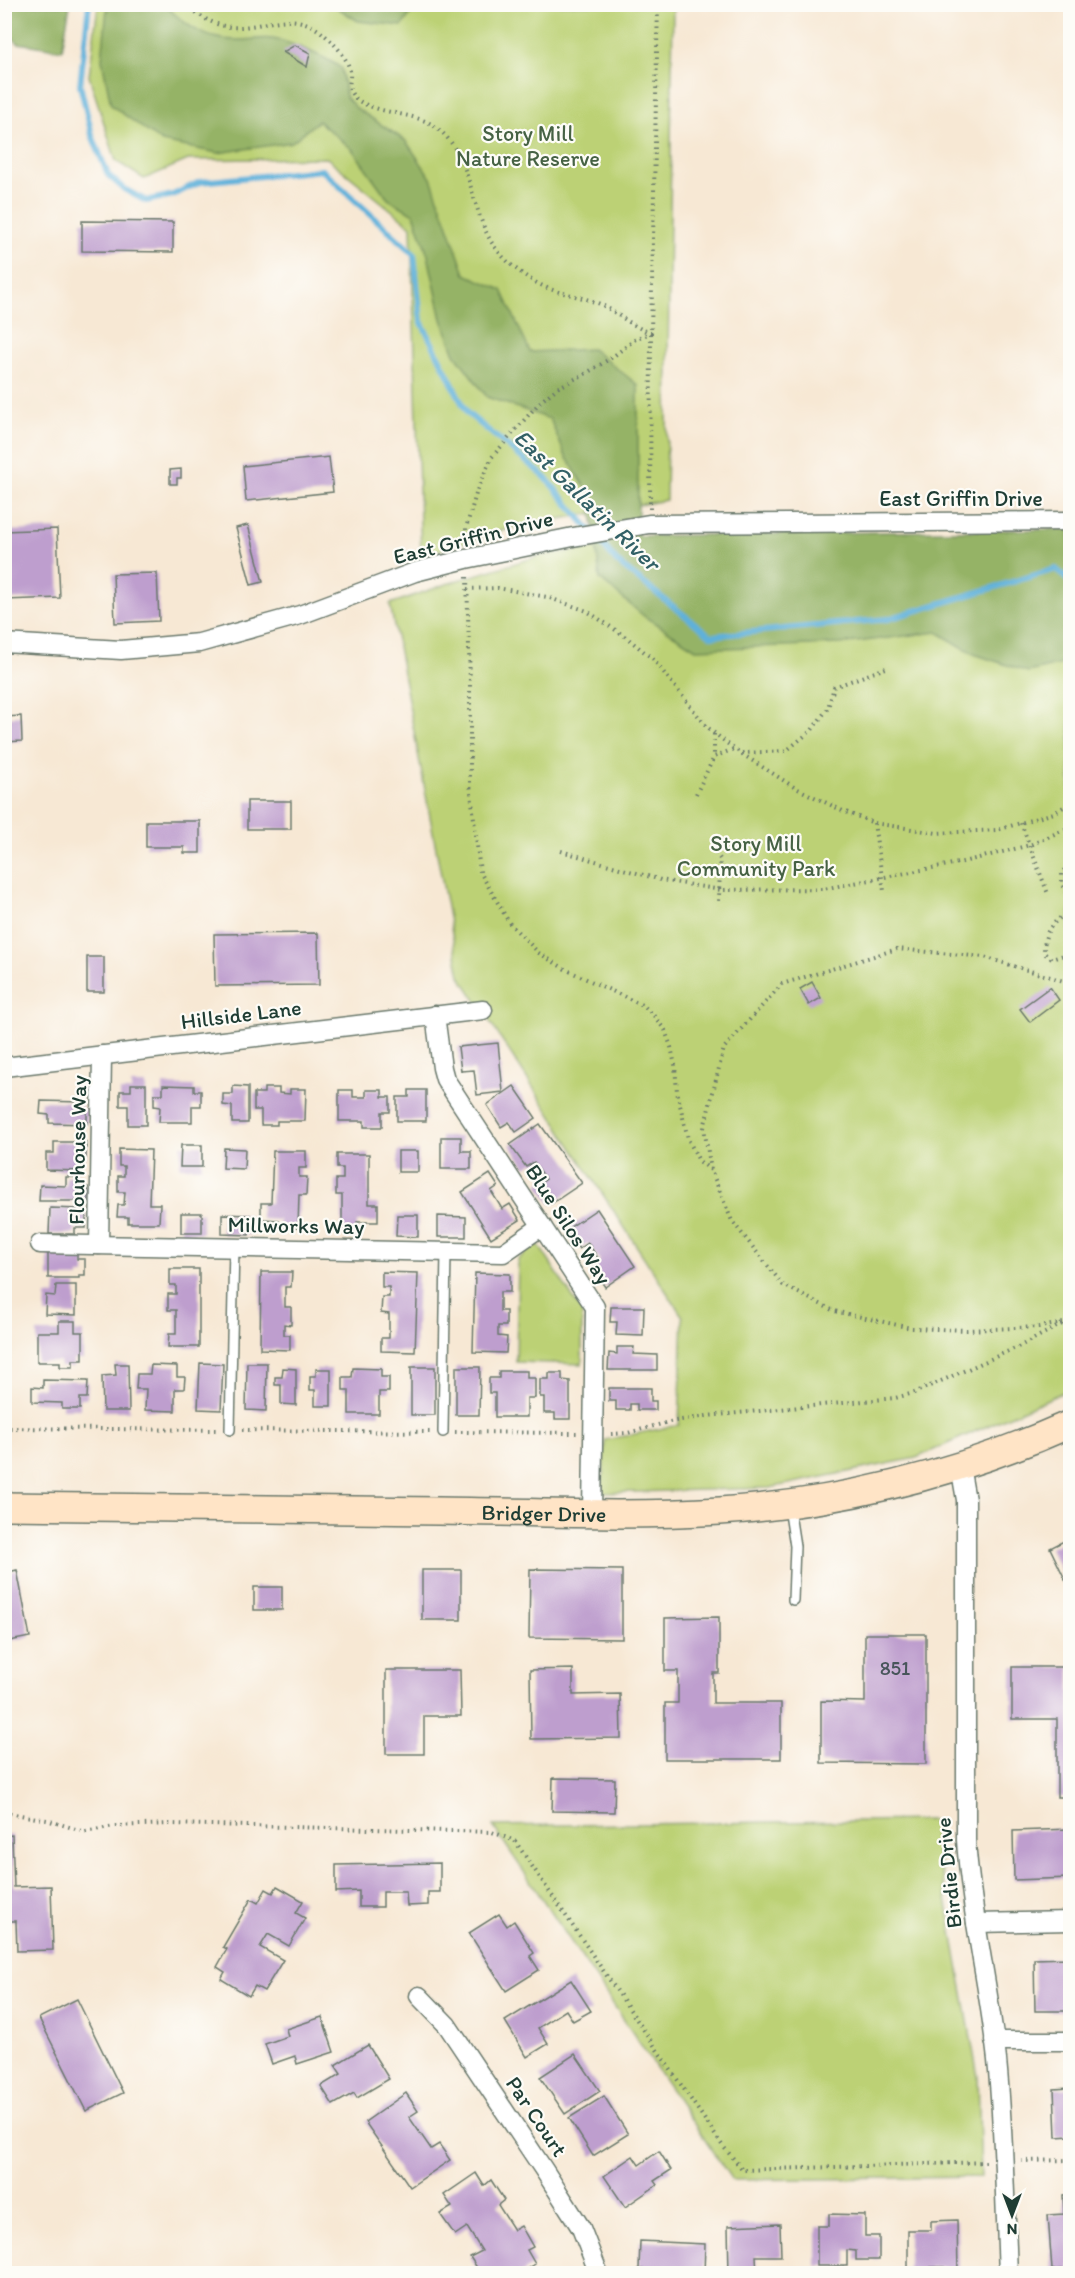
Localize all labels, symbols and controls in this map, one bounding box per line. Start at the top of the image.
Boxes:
park label: Story Mill Nature Reserve [456,120,600,172]
water label: East Gallatin River [508,423,668,579]
street label: East Griffin Drive [879,485,1043,512]
street label: East Griffin Drive [390,505,556,570]
park label: Story Mill Community Park [677,830,836,882]
street label: Hillside Lane [179,994,303,1035]
street label: Flourhouse Way [63,1074,92,1225]
street label: Blue Silos Way [520,1159,618,1290]
street label: Millworks Way [227,1211,365,1240]
street label: Bridger Drive [481,1499,607,1528]
house number: 851 [880,1656,910,1680]
street label: Birdie Drive [929,1816,968,1930]
street label: Par Court [500,2071,573,2162]
north arrow [982,2185,1042,2245]
text: N [1007,2220,1017,2239]

